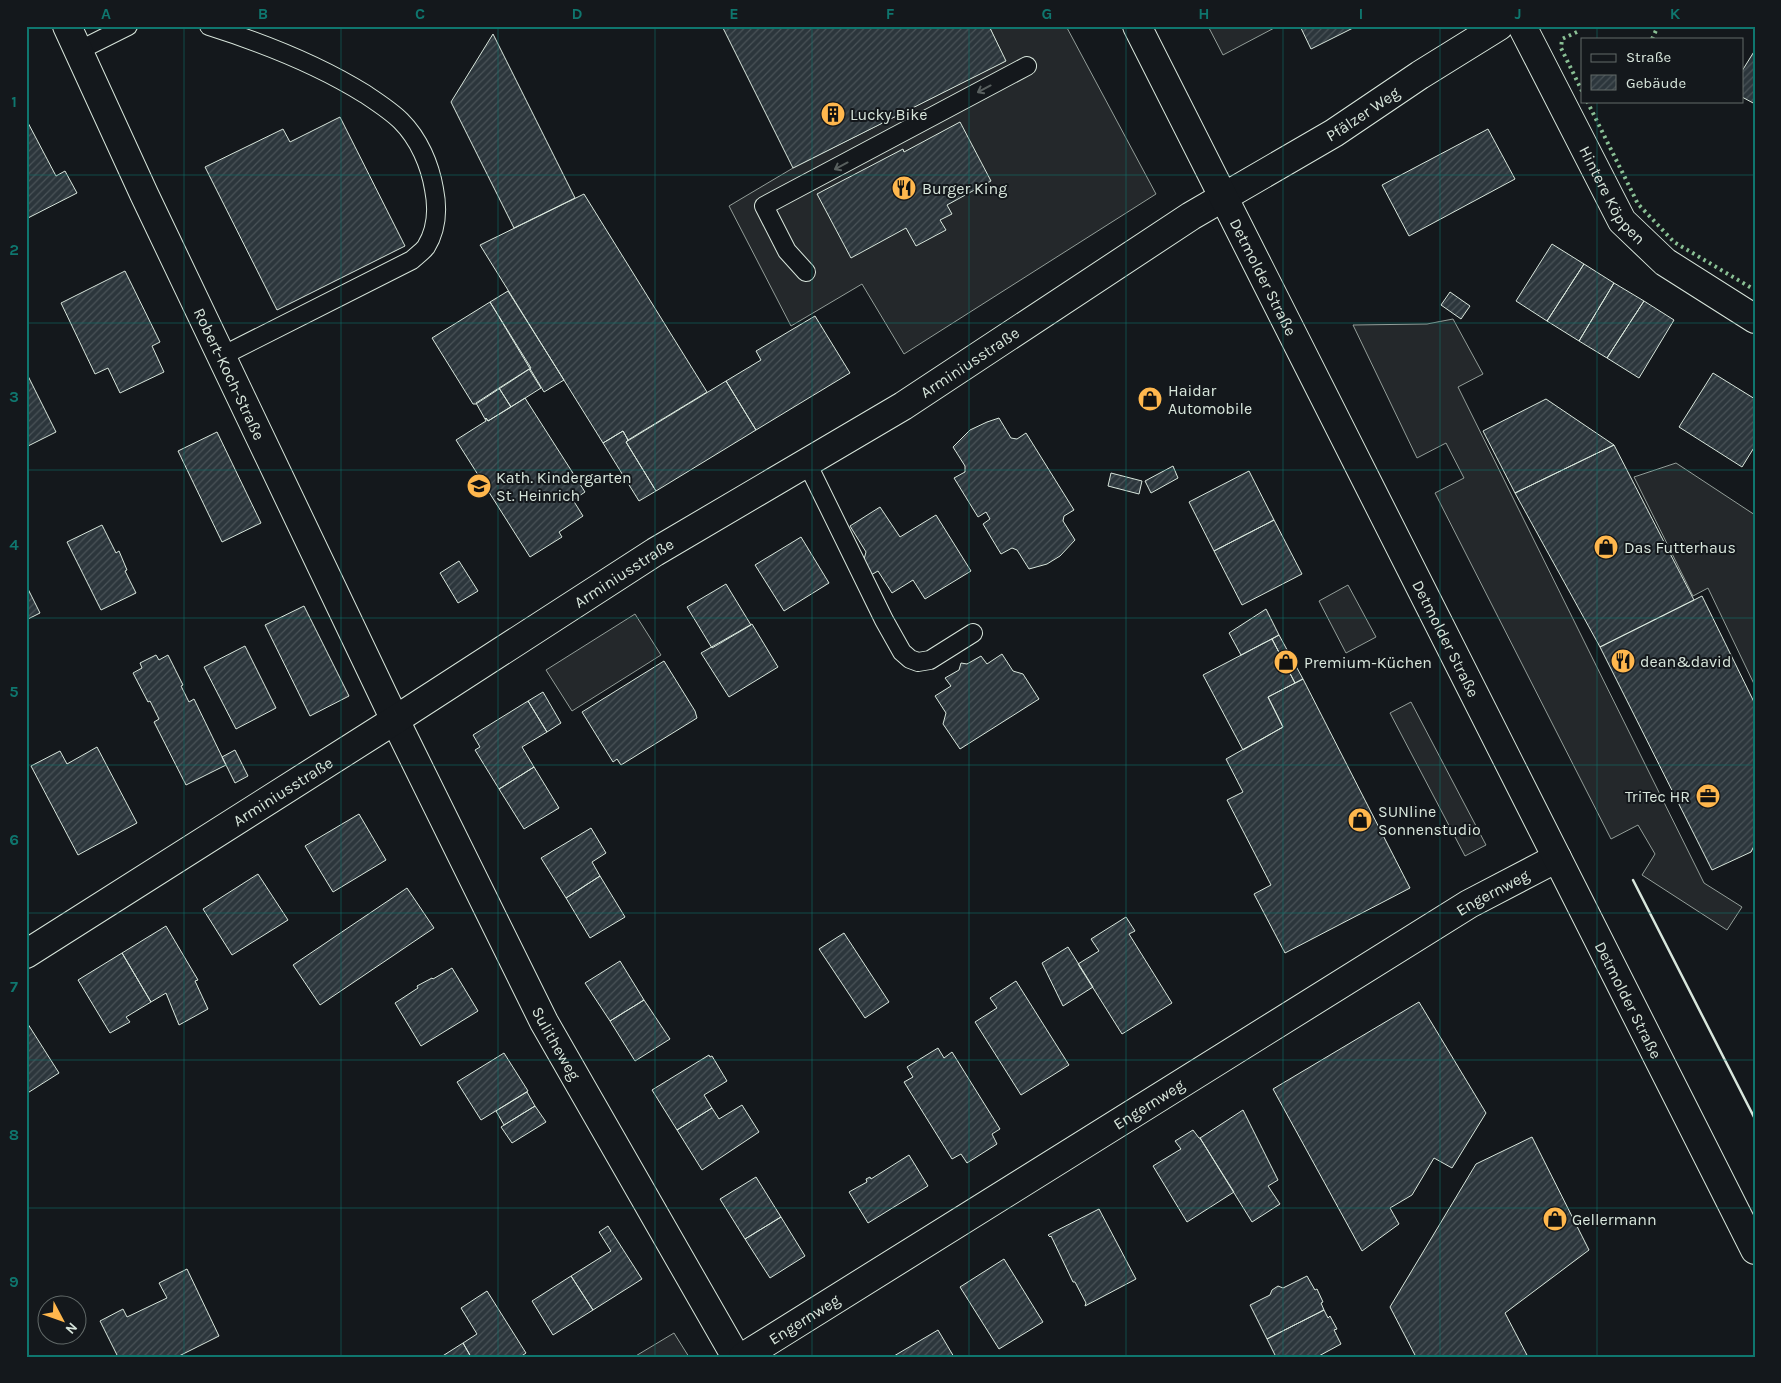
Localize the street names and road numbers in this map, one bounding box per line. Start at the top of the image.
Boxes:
street label: Pfälzer Weg [1323,83,1403,146]
street label: Hintere Köppen [1575,143,1649,248]
street label: Detmolder Straße [1226,215,1301,339]
street label: Robert-Koch-Straße [190,305,269,443]
street label: Arminiusstraße [917,323,1023,402]
street label: Arminiusstraße [571,534,677,612]
street label: Detmolder Straße [1408,577,1483,700]
street label: Arminiusstraße [230,753,336,830]
street label: Engernweg [1452,865,1532,920]
street label: Detmolder Straße [1591,938,1666,1062]
street label: Sulitheweg [528,1004,584,1084]
street label: Engernweg [1110,1075,1188,1134]
street label: Engernweg [765,1290,843,1349]

